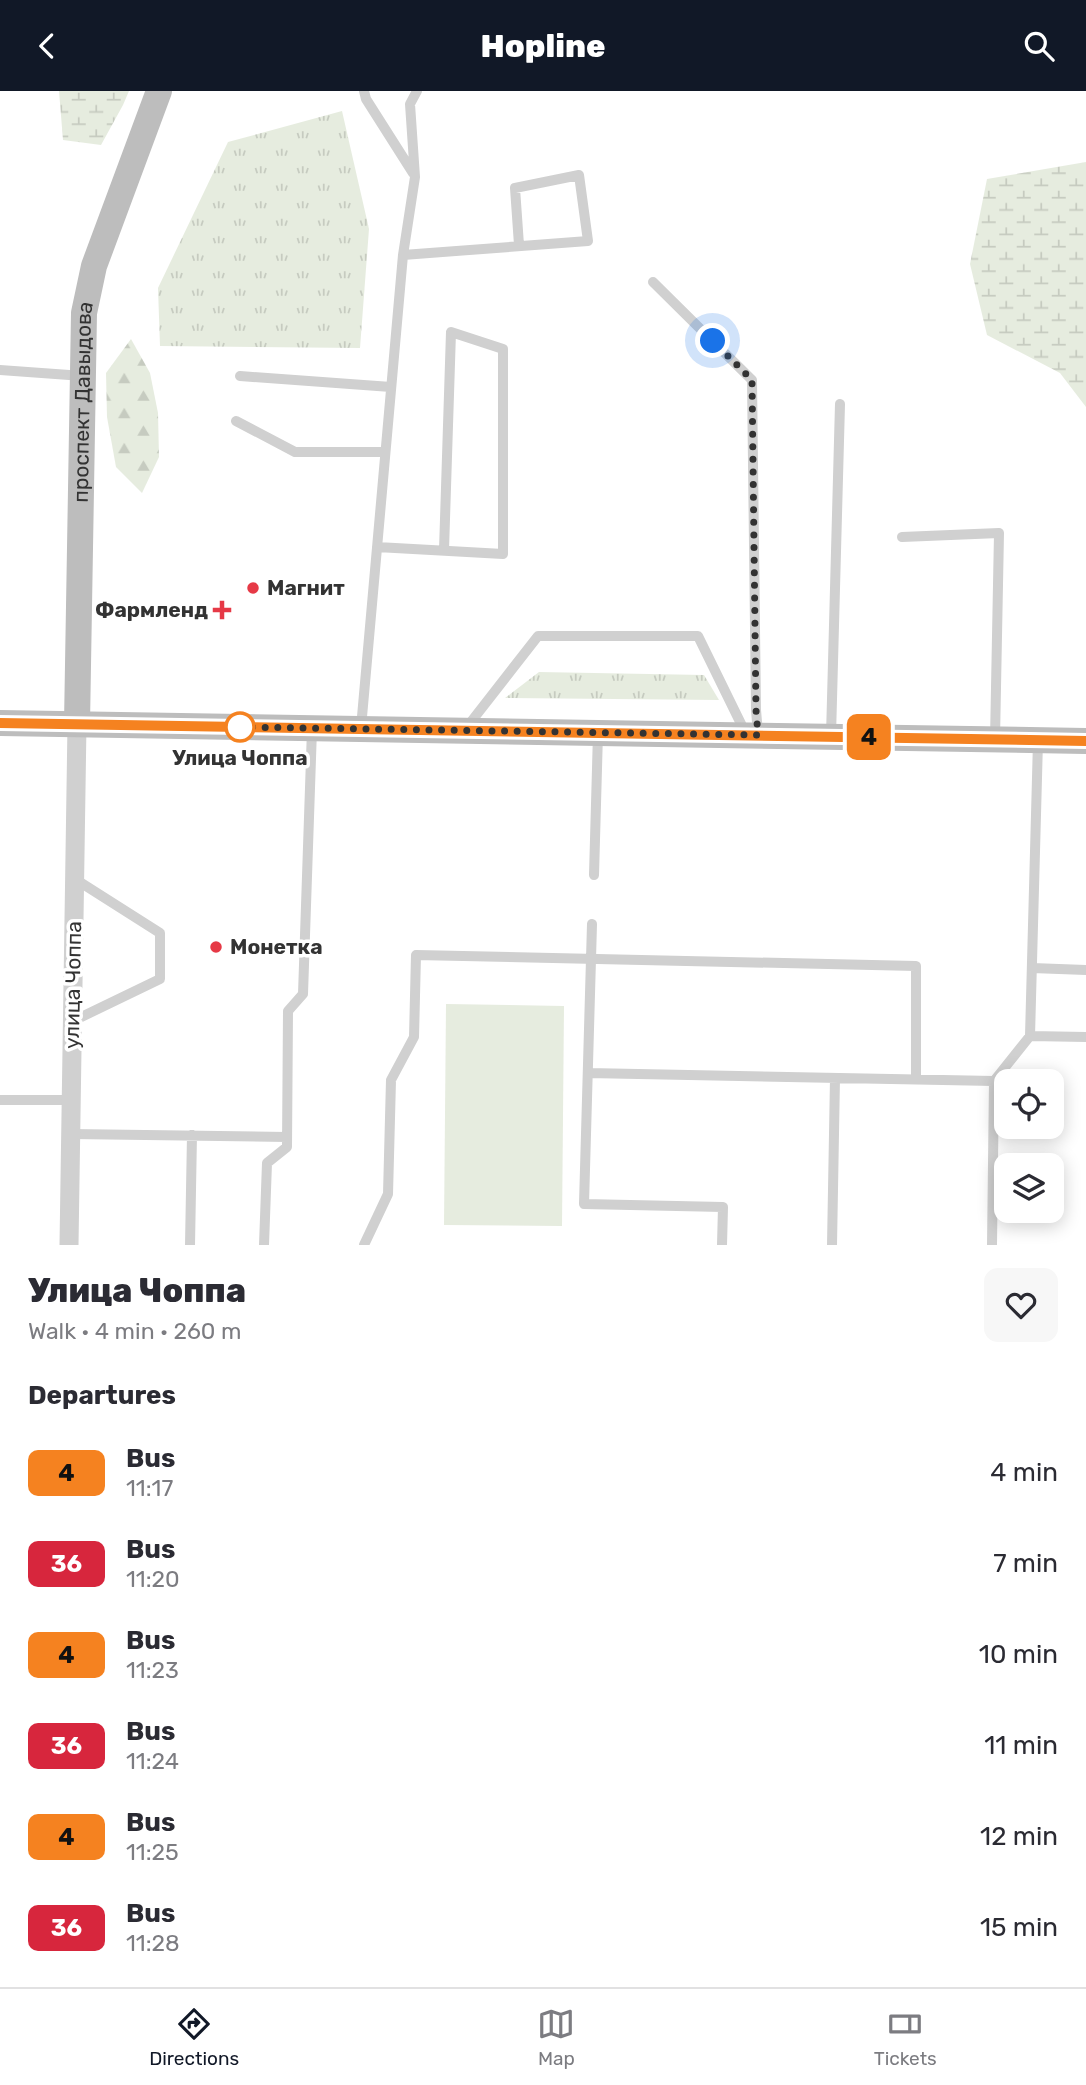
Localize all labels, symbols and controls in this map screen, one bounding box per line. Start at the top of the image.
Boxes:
icon: back [28,27,66,65]
text: Hopline [480,27,606,65]
icon: search [1020,27,1058,65]
street label: проспект Давыдова [68,299,98,503]
your location [695,323,730,358]
place label: Магнит [267,575,345,600]
marker: Магнит [245,580,261,596]
place label: Фармленд [95,597,208,622]
marker: Фармленд [214,602,230,618]
marker: Улица Чоппа [225,712,255,742]
line badge: 4 [846,714,892,760]
text: 4 [861,723,877,751]
place label: Улица Чоппа [172,745,308,770]
street label: улица Чоппа [59,921,86,1049]
place label: Монетка [230,934,323,959]
marker: Монетка [208,939,224,955]
map controls [994,1069,1064,1223]
button: locate [994,1069,1064,1139]
button: layers [994,1153,1064,1223]
button: heart [984,1268,1058,1342]
text: Улица Чоппа [28,1271,246,1310]
text: Walk · 4 min · 260 m [28,1317,242,1345]
text: Departures [28,1380,176,1411]
text: Bus [126,1443,175,1474]
text: 4 min [990,1457,1058,1488]
text: 4 [58,1459,75,1487]
text: 11:17 [126,1474,173,1502]
text: Bus [126,1534,175,1565]
text: 7 min [993,1548,1058,1579]
text: 36 [51,1550,82,1578]
text: 11:20 [126,1565,180,1593]
text: Bus [126,1625,175,1656]
text: 10 min [979,1639,1058,1670]
text: 4 [58,1641,75,1669]
text: 11:23 [126,1656,179,1684]
text: Bus [126,1716,175,1747]
text: 11 min [984,1730,1058,1761]
text: 36 [51,1732,82,1760]
text: 11:24 [126,1747,179,1775]
text: Bus [126,1807,175,1838]
text: 12 min [980,1821,1058,1852]
text: 4 [58,1823,75,1851]
text: 11:25 [126,1838,179,1866]
text: Bus [126,1898,175,1929]
text: 15 min [980,1912,1058,1943]
text: 36 [51,1914,82,1942]
text: 11:28 [126,1929,180,1957]
tab: Directions [149,2005,239,2070]
tab: Map [537,2005,575,2070]
tab: Tickets [874,2005,937,2070]

